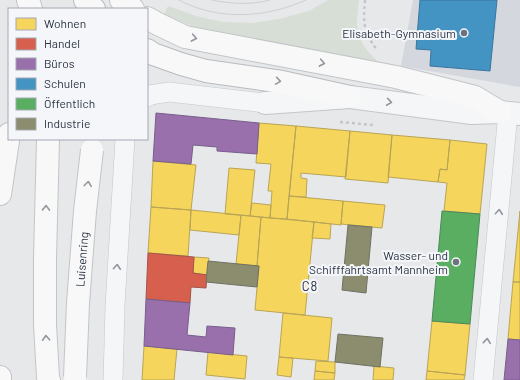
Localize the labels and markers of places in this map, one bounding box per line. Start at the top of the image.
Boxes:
place label: Elisabeth-Gymnasium [342,26,456,40]
marker: Elisabeth-Gymnasium [459,28,469,38]
place label: Wasser- und Schifffahrtsamt Mannheim [309,248,448,276]
marker: Wasser- und Schifffahrtsamt Mannheim [451,257,461,267]

